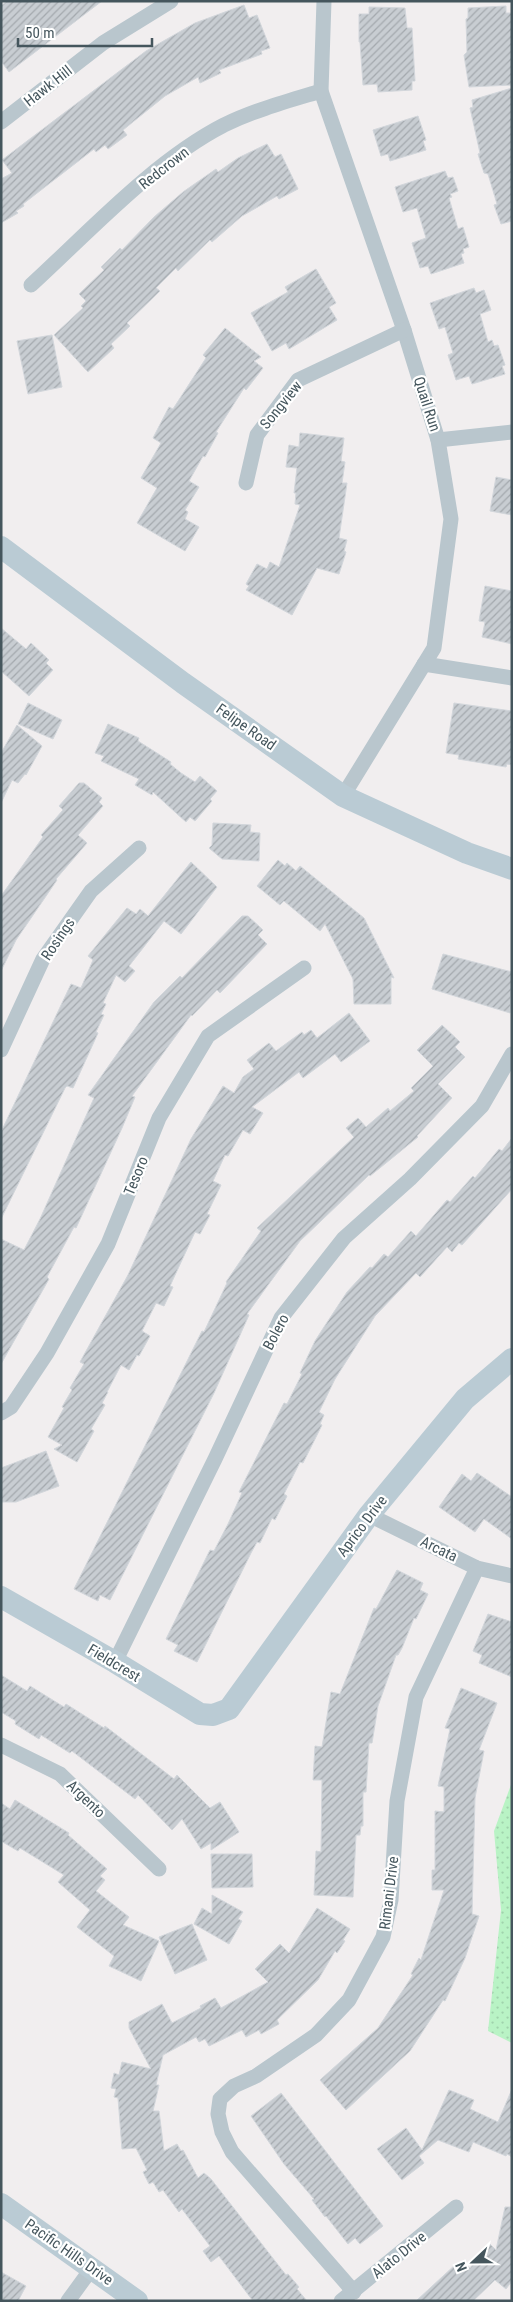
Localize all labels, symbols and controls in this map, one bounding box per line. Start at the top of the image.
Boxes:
scale bar [18,15,151,47]
text: 50 m [25,24,55,42]
street label: Hawk Hill [20,62,76,110]
street label: Redcrown [135,143,193,193]
street label: Quail Run [410,374,444,434]
street label: Songview [256,377,306,433]
street label: Felipe Road [213,700,279,754]
street label: Rosings [37,914,79,964]
street label: Tesoro [120,1154,152,1198]
street label: Bolero [259,1311,293,1353]
street label: Aprico Drive [333,1492,391,1560]
street label: Arcata [418,1532,460,1566]
street label: Fieldcrest [84,1640,144,1686]
street label: Argento [63,1776,109,1822]
street label: Rimani Drive [376,1855,402,1931]
street label: Pacific Hills Drive [22,2215,116,2289]
street label: Alato Drive [368,2228,430,2282]
north arrow [448,2237,498,2287]
text: N [452,2260,470,2274]

